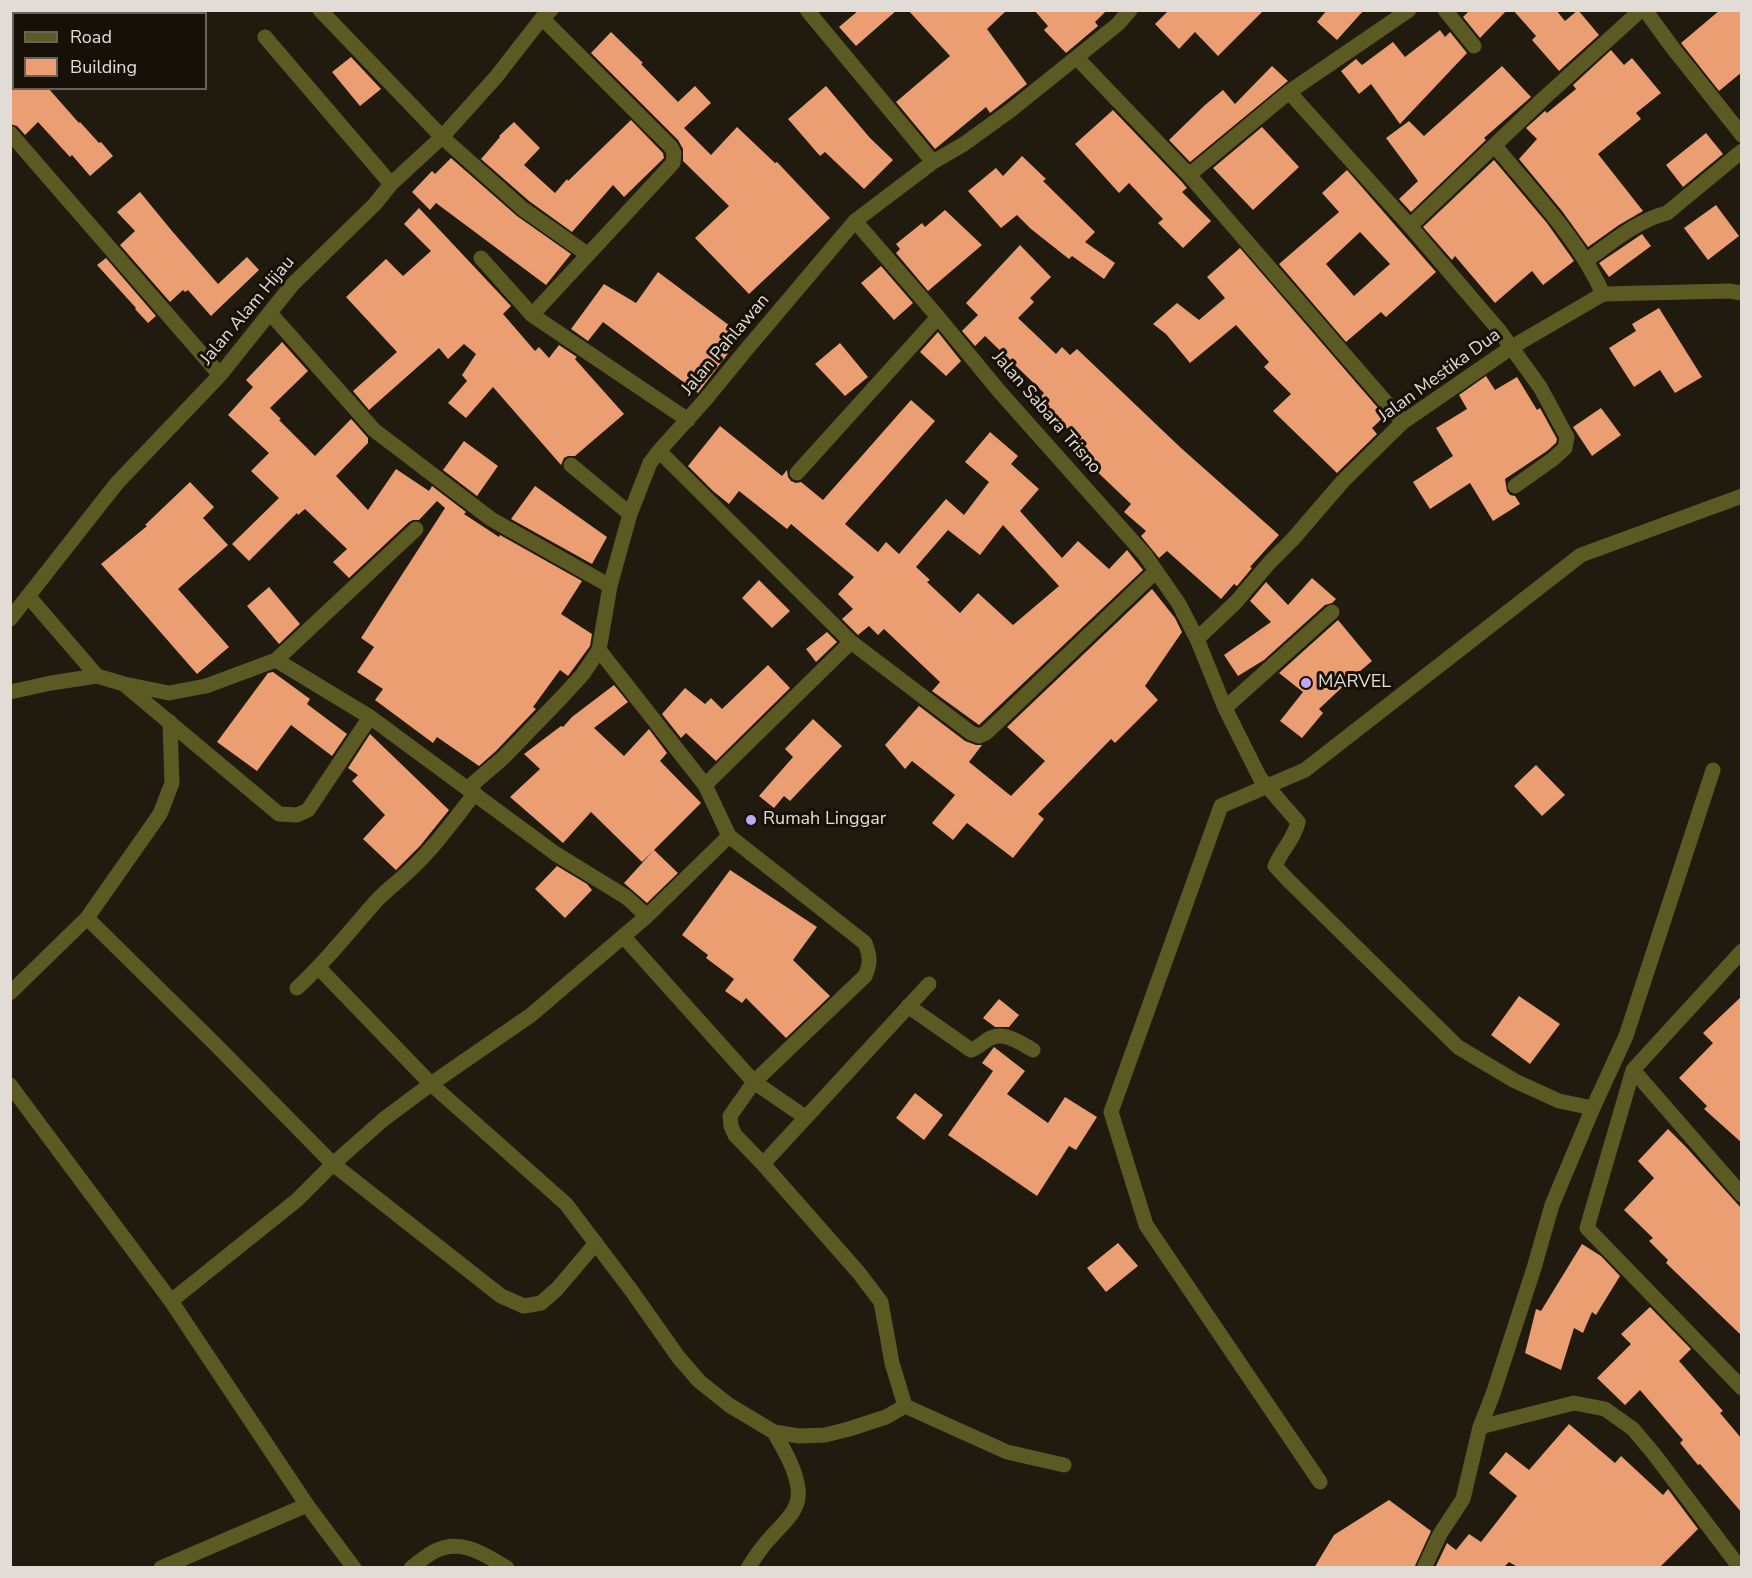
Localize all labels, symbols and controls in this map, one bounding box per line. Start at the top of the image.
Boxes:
legend [12,12,207,90]
text: Road [70,25,112,49]
text: Building [70,55,137,79]
street label: Jalan Alam Hijau [196,252,300,370]
street label: Jalan Pahlawan [677,290,775,400]
street label: Jalan Mestika Dua [1375,325,1505,427]
street label: Jalan Sabara Trisno [987,347,1105,479]
place label: MARVEL [1318,672,1391,694]
marker: MARVEL [1299,676,1313,690]
place label: Rumah Linggar [763,809,886,831]
marker: Rumah Linggar [744,813,758,827]

